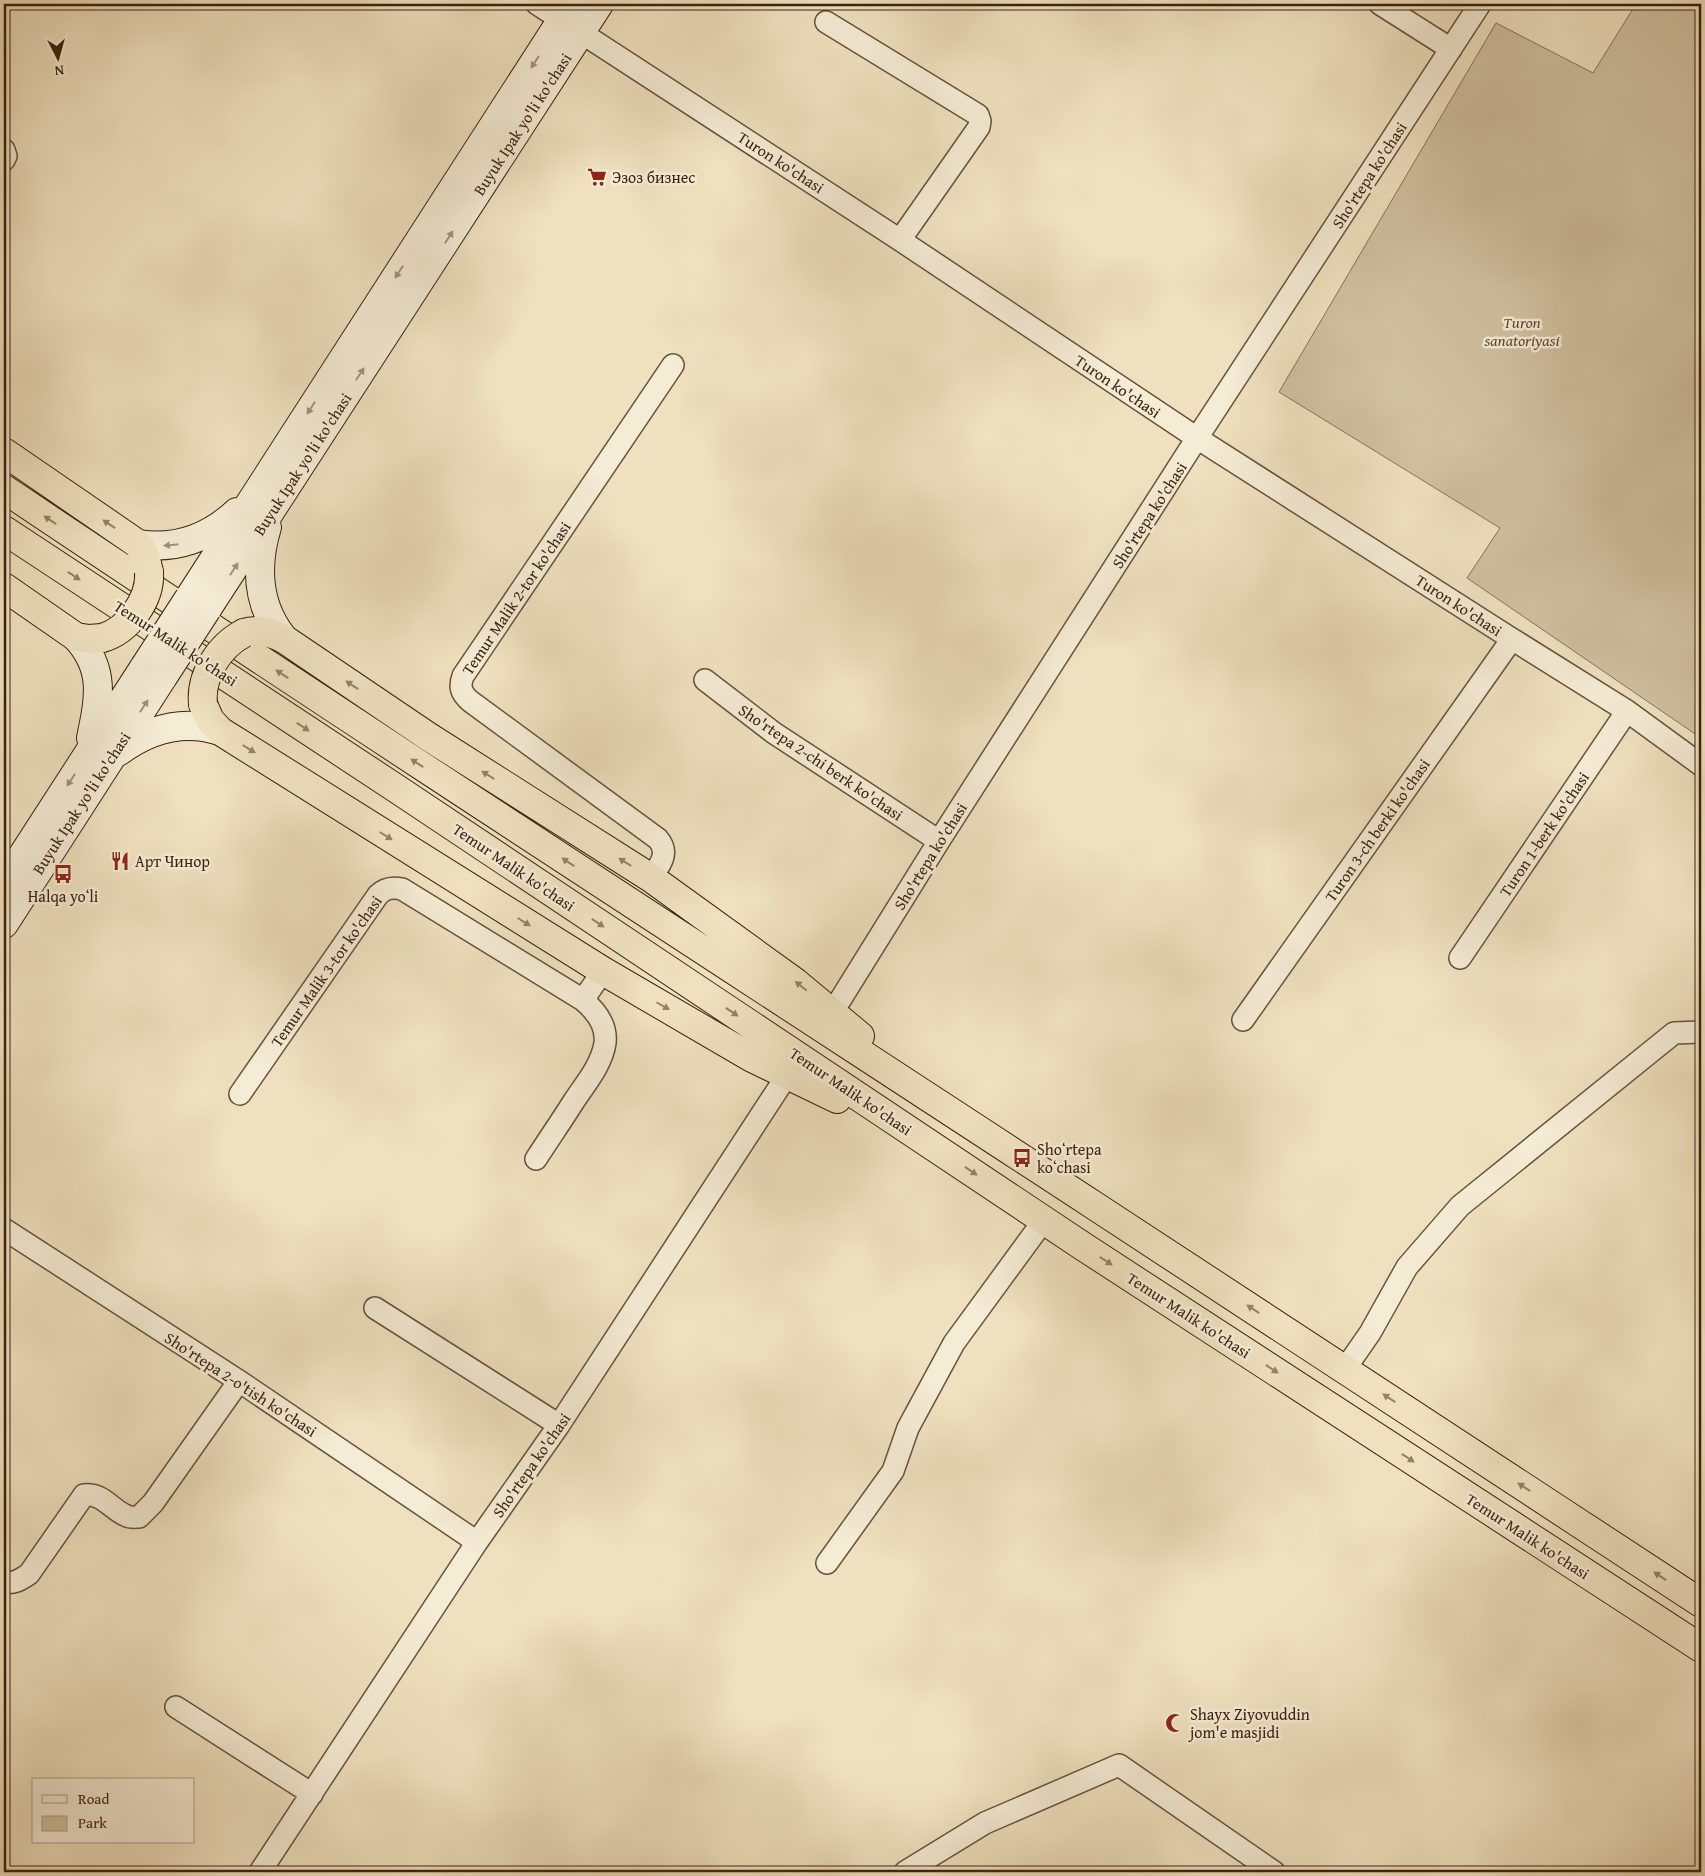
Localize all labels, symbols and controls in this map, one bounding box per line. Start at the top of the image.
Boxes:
north arrow [32,32,82,82]
street label: Buyuk Ipak yo'li ko'chasi [467,48,577,200]
one-way arrow [530,55,540,68]
text: N [53,60,65,81]
street label: Sho'rtepa ko'chasi [1325,117,1413,233]
street label: Turon ko'chasi [733,125,829,199]
place label: Эзоз бизнес [612,165,695,189]
supermarket icon: Эзоз бизнес [586,166,608,188]
one-way arrow [444,230,453,244]
one-way arrow [395,265,404,278]
park label: Turon sanatoriyasi [1483,310,1560,352]
street label: Turon ko'chasi [1070,348,1166,424]
one-way arrow [356,367,365,380]
street label: Buyuk Ipak yo'li ko'chasi [247,388,357,540]
one-way arrow [307,402,316,415]
street label: Sho'rtepa ko'chasi [1105,457,1193,573]
one-way arrow [44,515,57,525]
street label: Temur Malik 2-tor ko'chasi [456,516,577,680]
one-way arrow [102,519,116,529]
one-way arrow [163,541,179,549]
one-way arrow [229,562,239,575]
street label: Turon ko'chasi [1411,568,1507,642]
one-way arrow [67,571,80,581]
street label: Temur Malik ko'chasi [109,594,243,692]
one-way arrow [275,669,288,679]
one-way arrow [346,681,359,690]
street label: Sho'rtepa 2-chi berk ko'chasi [734,698,909,826]
one-way arrow [139,699,149,713]
one-way arrow [296,722,309,731]
street label: Buyuk Ipak yo'li ko'chasi [26,727,136,879]
one-way arrow [242,744,255,754]
street label: Turon 3-ch berki ko'chasi [1318,753,1436,907]
one-way arrow [411,759,424,768]
street label: Turon 1-berk ko'chasi [1493,766,1595,901]
one-way arrow [482,770,495,779]
one-way arrow [66,774,76,787]
street label: Sho'rtepa ko'chasi [887,797,973,914]
street label: Temur Malik ko'chasi [448,817,581,917]
one-way arrow [380,831,393,840]
place label: Арт Чинор [135,849,210,873]
restaurant icon: Арт Чинор [109,850,131,872]
one-way arrow [561,857,575,867]
one-way arrow [619,857,632,867]
bus stop icon: Halqa yoʻli [52,863,74,885]
place label: Halqa yoʻli [28,884,99,908]
street label: Temur Malik 3-tor ko'chasi [264,890,388,1052]
one-way arrow [518,917,531,926]
one-way arrow [591,918,605,928]
one-way arrow [794,981,807,992]
one-way arrow [656,1002,671,1010]
one-way arrow [725,1007,739,1017]
street label: Temur Malik ko'chasi [785,1041,918,1141]
place label: Shoʻrtepa koʻchasi [1037,1137,1102,1179]
bus stop icon: Shoʻrtepa koʻchasi [1011,1147,1033,1169]
one-way arrow [964,1166,978,1176]
one-way arrow [1100,1256,1113,1266]
street label: Temur Malik ko'chasi [1122,1266,1256,1364]
one-way arrow [1246,1304,1259,1314]
street label: Sho'rtepa 2-o'tish ko'chasi [160,1326,322,1443]
one-way arrow [1265,1364,1278,1374]
one-way arrow [1382,1393,1395,1403]
street label: Sho'rtepa ko'chasi [486,1407,576,1522]
one-way arrow [1401,1453,1415,1462]
one-way arrow [1518,1483,1531,1492]
street label: Temur Malik ko'chasi [1461,1487,1595,1585]
one-way arrow [1654,1572,1667,1581]
place label: Shayx Ziyovuddin jom'e masjidi [1188,1702,1310,1744]
mosque icon: Shayx Ziyovuddin jom'e masjidi [1164,1712,1186,1734]
legend [32,1778,195,1844]
text: Road [78,1788,109,1809]
text: Park [78,1812,107,1833]

